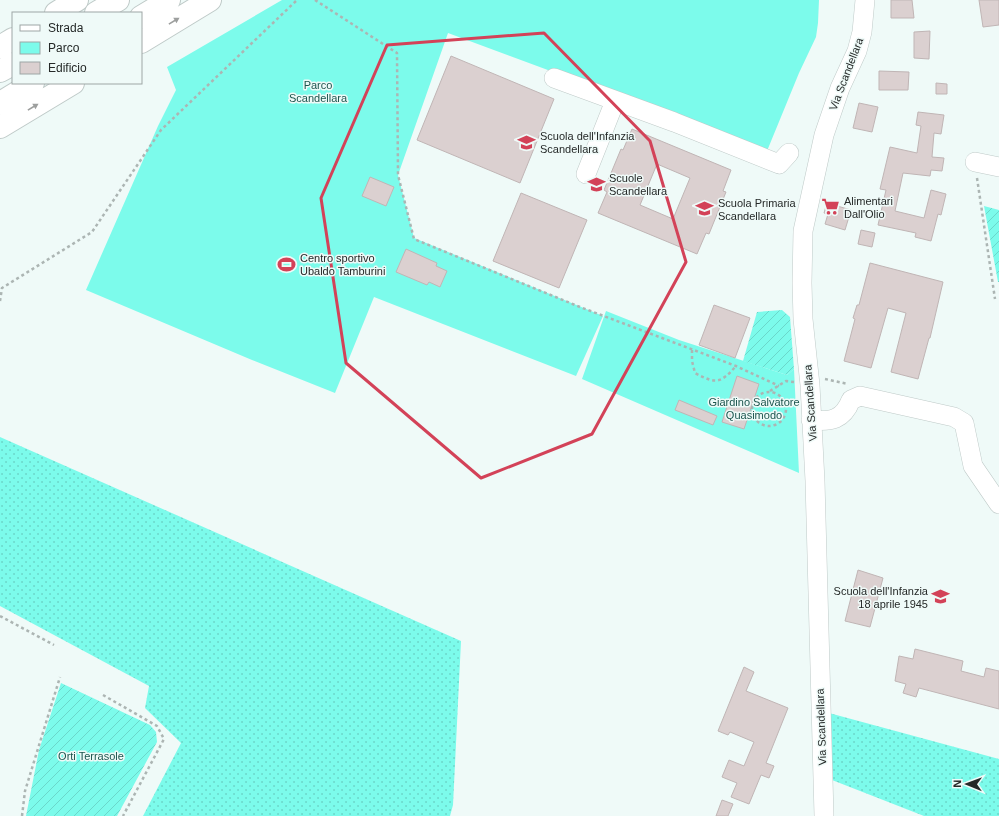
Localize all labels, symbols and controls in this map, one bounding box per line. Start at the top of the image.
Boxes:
legend [12,12,142,84]
one-way arrow [168,18,180,25]
text: Strada [48,21,84,35]
street label: Via Scandellara [827,35,866,112]
text: Parco [48,41,80,55]
text: Edificio [48,61,87,75]
park label: Parco Scandellara [289,79,348,104]
one-way arrow [28,103,38,111]
place label: Scuola dell'Infanzia Scandellara [540,130,635,155]
school or university icon: Scuola dell'Infanzia Scandellara [517,132,537,152]
place label: Scuole Scandellara [609,172,668,197]
school or university icon: Scuole Scandellara [586,174,606,194]
place label: Alimentari Dall'Olio [844,195,893,220]
place label: Scuola Primaria Scandellara [718,197,797,222]
supermarket icon: Alimentari Dall'Olio [821,197,841,217]
school or university icon: Scuola Primaria Scandellara [695,199,715,219]
place label: Centro sportivo Ubaldo Tamburini [300,252,385,277]
sports icon: Centro sportivo Ubaldo Tamburini [277,254,297,274]
street label: Via Scandellara [801,363,819,442]
park label: Giardino Salvatore Quasimodo [708,396,800,421]
place label: Scuola dell'Infanzia 18 aprile 1945 [834,585,929,610]
school or university icon: Scuola dell'Infanzia 18 aprile 1945 [931,587,951,607]
street label: Via Scandellara [814,688,828,766]
park label: Orti Terrasole [58,750,124,762]
north arrow [947,764,987,804]
text: N [951,780,963,788]

